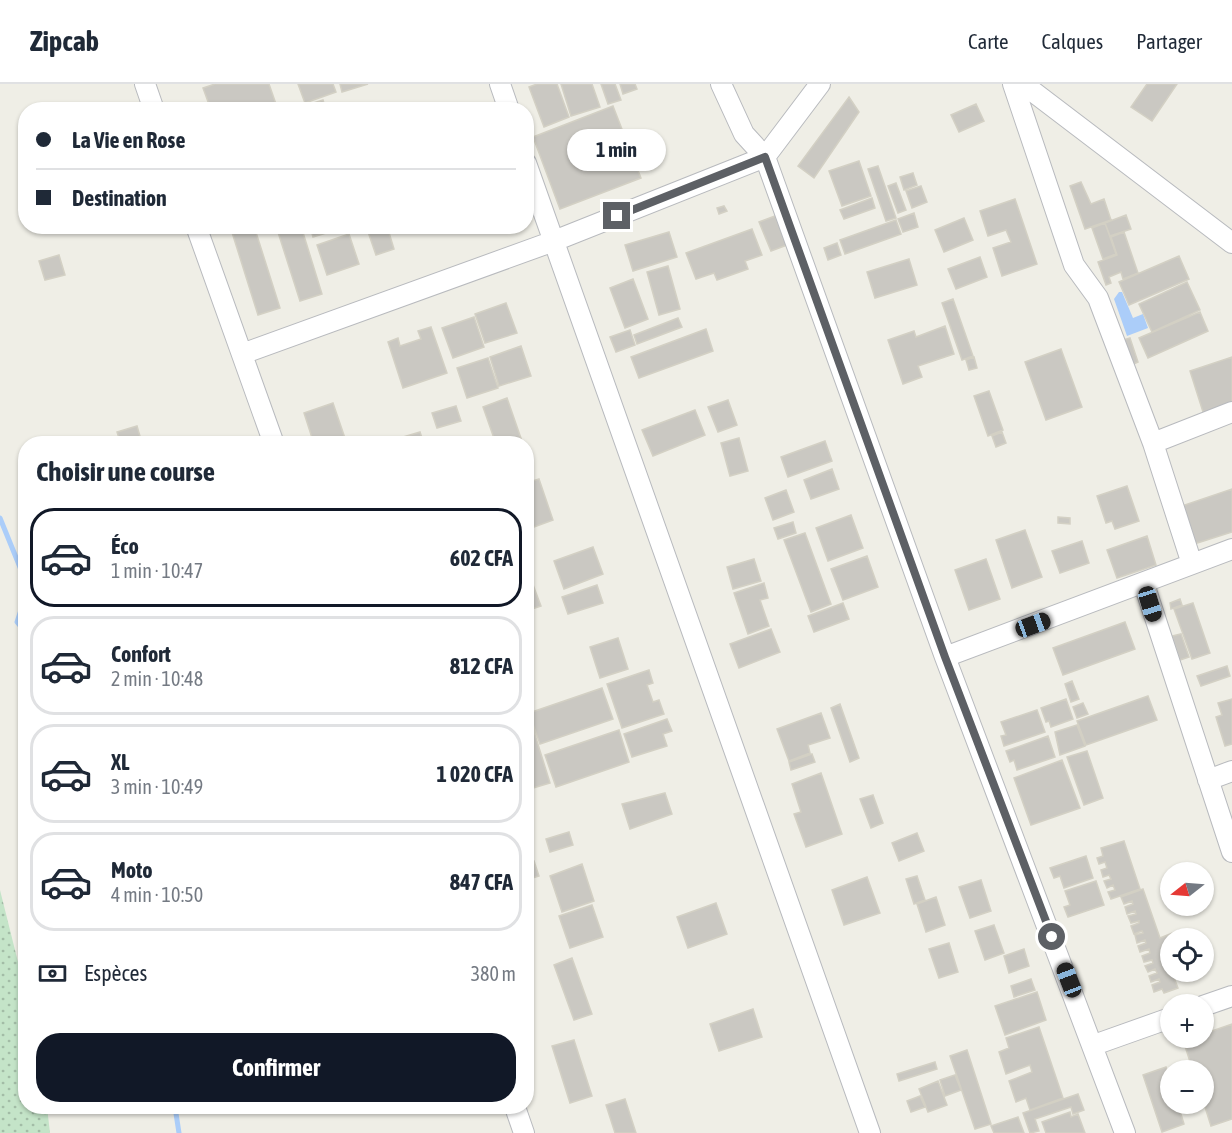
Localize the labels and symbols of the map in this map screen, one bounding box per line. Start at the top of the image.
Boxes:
callout: 1 min [568,129,666,171]
route end [603,202,630,229]
car [1136,584,1164,624]
car [1013,610,1053,640]
north arrow [1160,862,1214,916]
route start [1038,923,1065,950]
car [1054,960,1084,1000]

